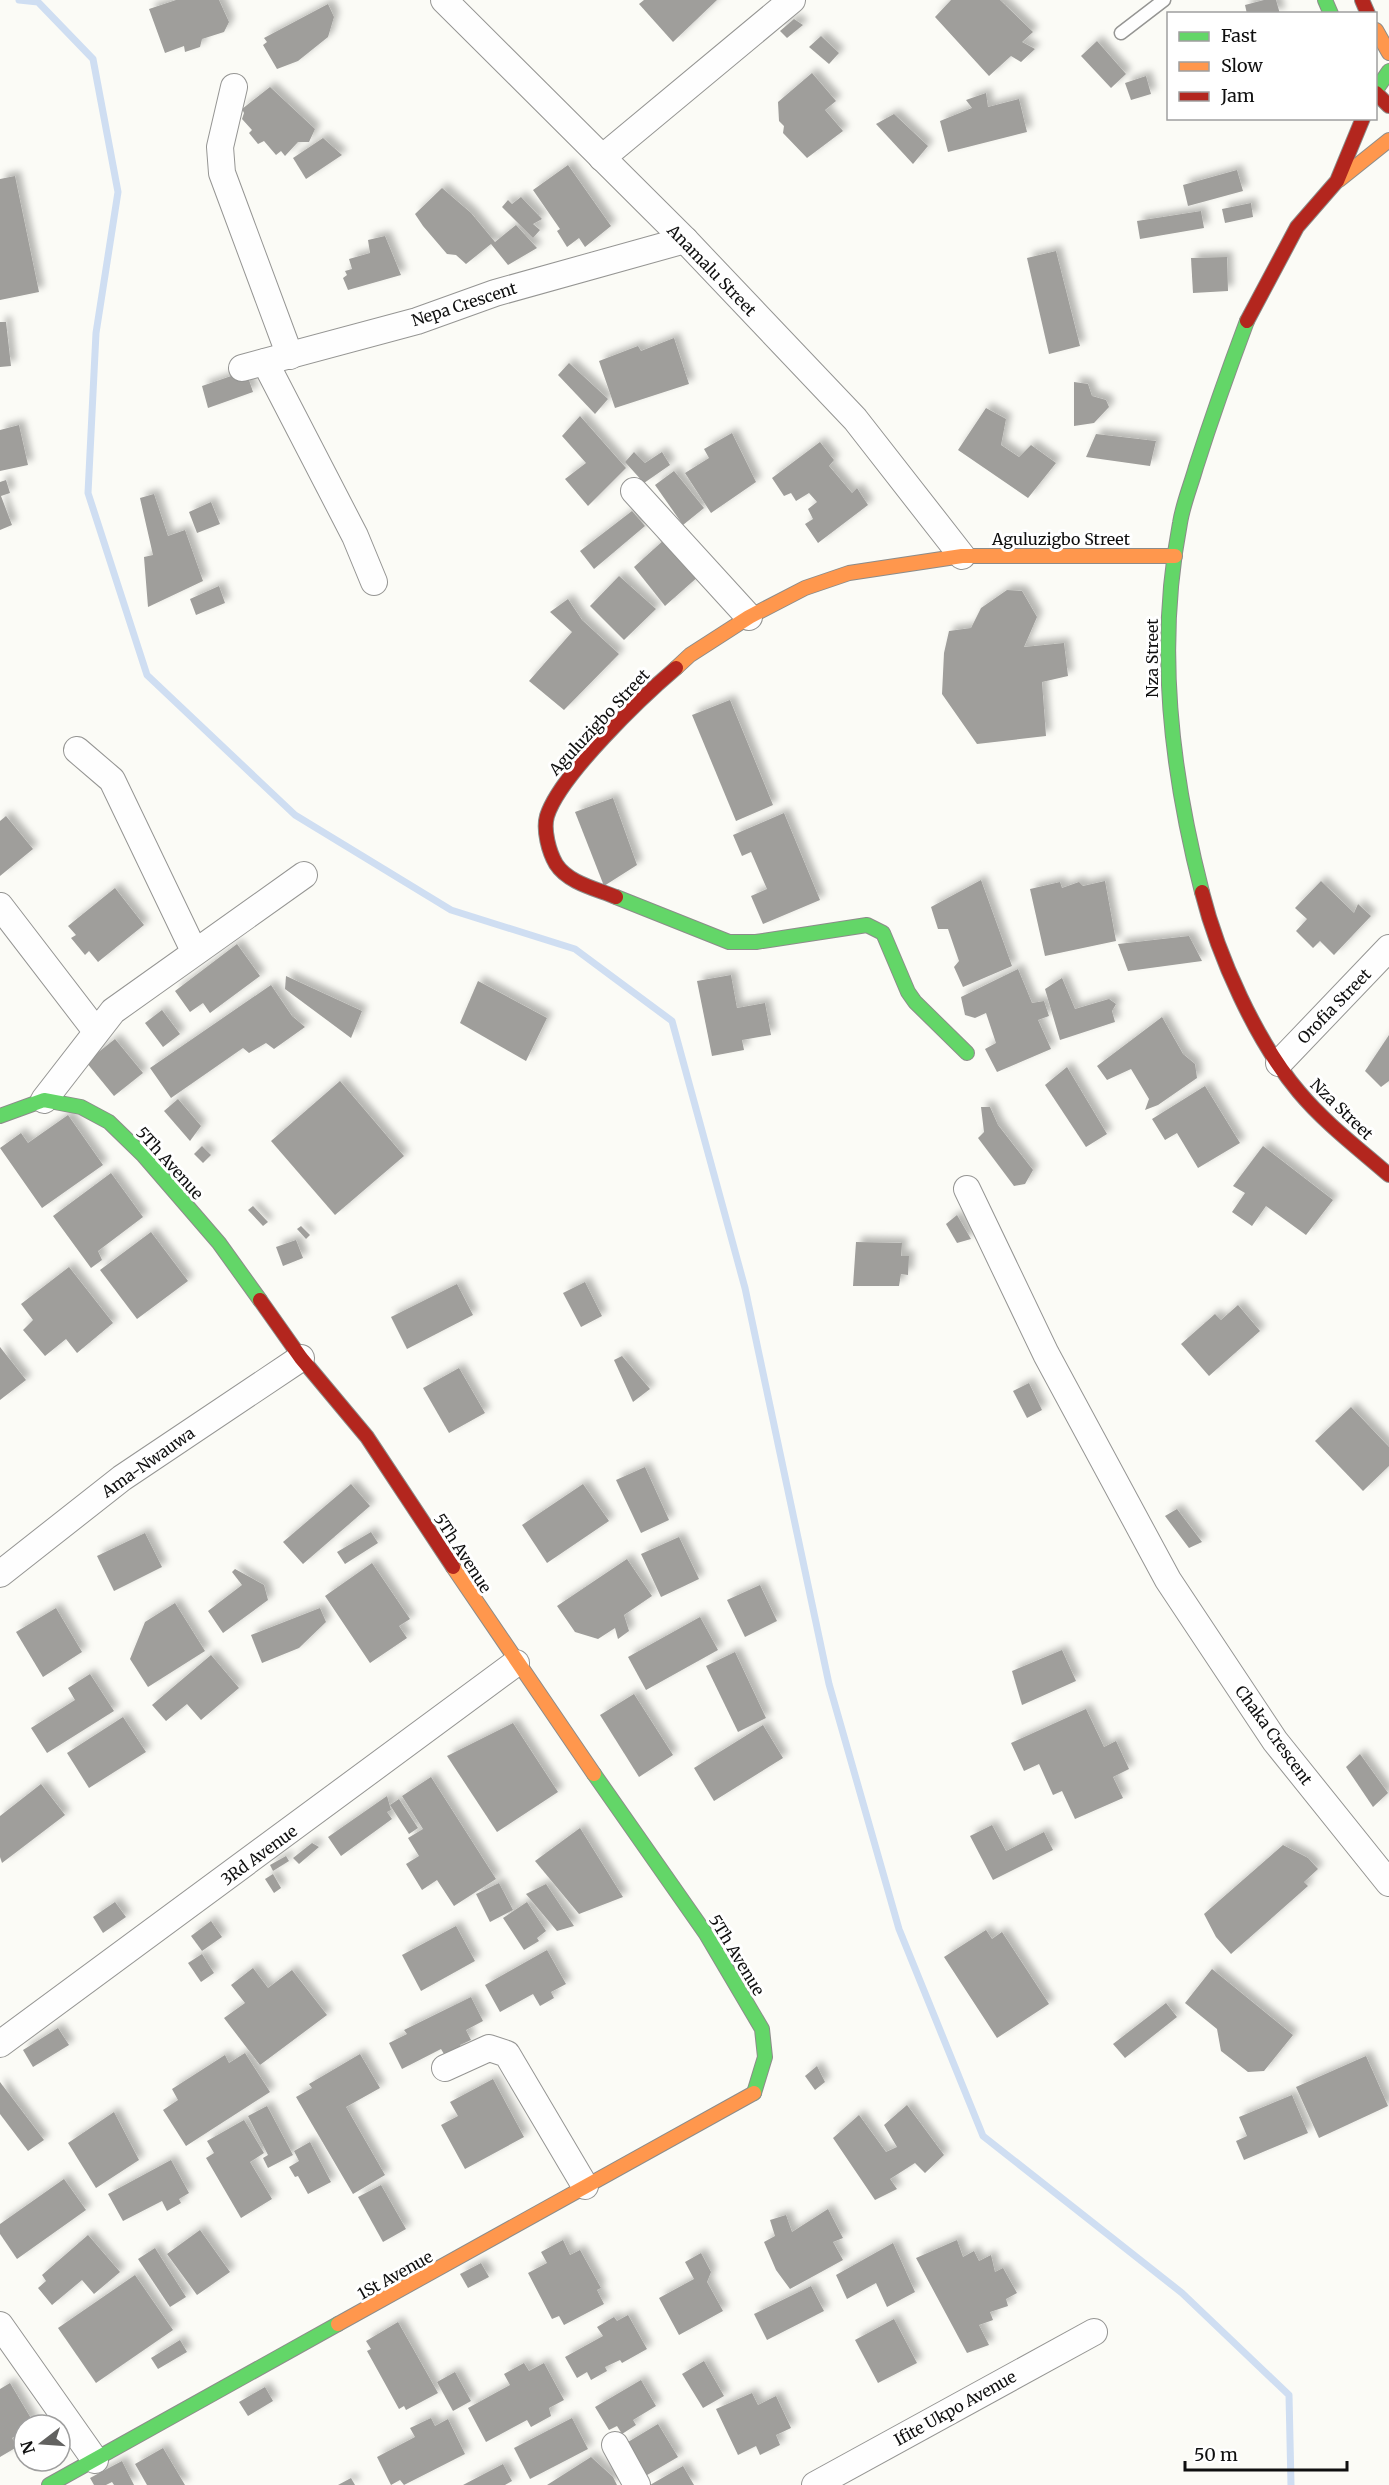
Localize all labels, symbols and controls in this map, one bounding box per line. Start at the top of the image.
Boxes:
legend [1167,12,1377,120]
text: Fast [1221,24,1257,47]
text: Slow [1221,54,1264,77]
text: Jam [1220,84,1255,107]
street label: Anamalu Street [663,219,761,320]
street label: Nepa Crescent [409,277,520,330]
street label: Aguluzigbo Street [991,529,1131,549]
street label: Nza Street [1142,618,1162,698]
street label: Aguluzigbo Street [544,664,654,780]
street label: Orofia Street [1293,964,1375,1048]
street label: Nza Street [1307,1074,1378,1144]
street label: 5Th Avenue [132,1123,208,1203]
street label: Ama-Nwauwa [97,1422,199,1502]
street label: 5Th Avenue [430,1510,496,1596]
street label: Chaka Crescent [1231,1681,1317,1789]
street label: 3Rd Avenue [217,1821,301,1889]
street label: 5Th Avenue [705,1911,769,1999]
street label: 1St Avenue [354,2246,436,2304]
street label: Ifite Ukpo Avenue [890,2366,1020,2450]
north arrow [12,2413,72,2473]
scale bar [1185,2434,1347,2472]
text: N [16,2438,39,2456]
text: 50 m [1194,2443,1238,2466]

